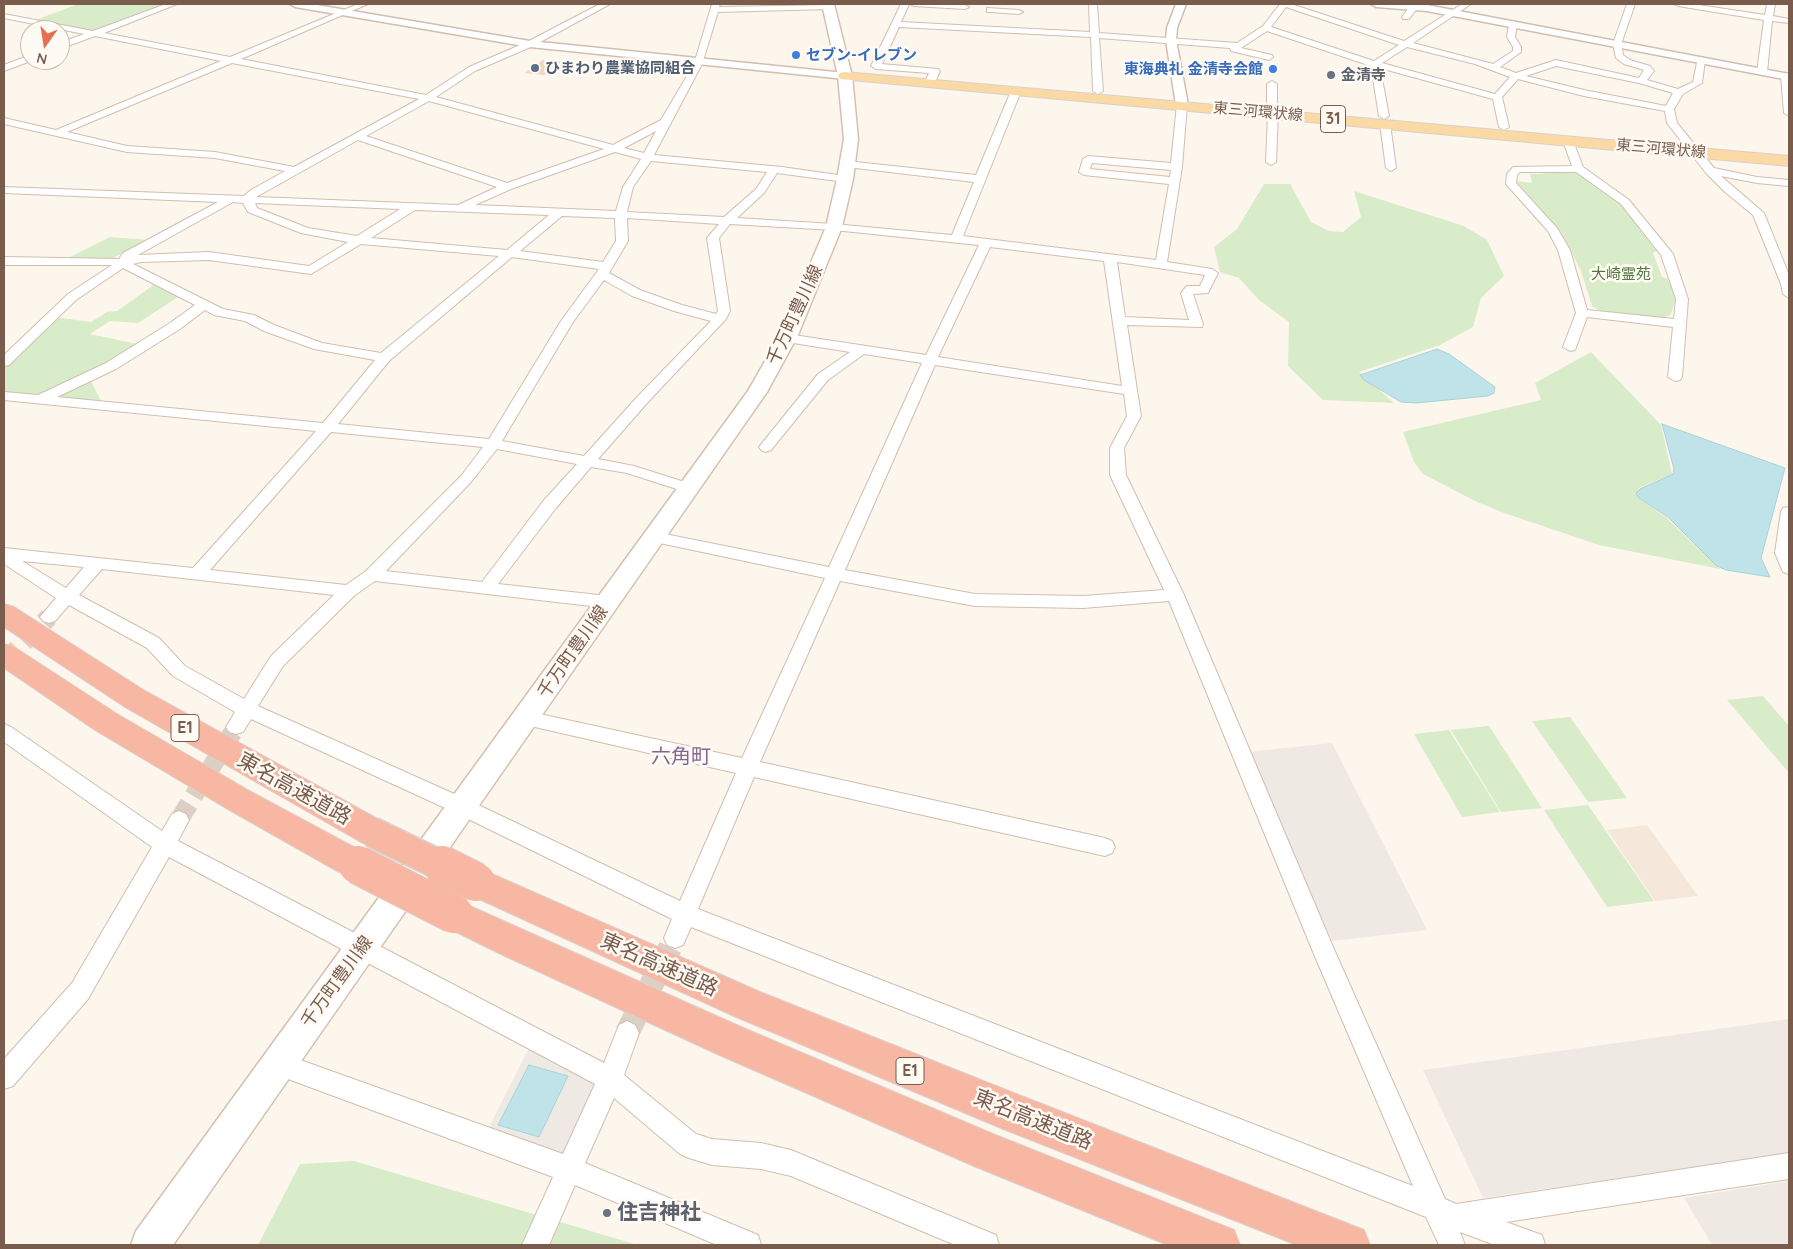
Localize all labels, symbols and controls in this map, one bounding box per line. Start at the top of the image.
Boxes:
north arrow [20,20,70,70]
place label: セブン-イレブン [806,46,917,64]
text: N [35,49,49,69]
marker: セブン-イレブン [790,49,802,61]
place label: ひまわり農業協同組合 [545,59,695,77]
place label: 東海典礼 金清寺会館 [1124,60,1263,78]
marker: ひまわり農業協同組合 [529,62,541,74]
marker: 東海典礼 金清寺会館 [1267,63,1279,75]
place label: 金清寺 [1341,66,1386,84]
marker: 金清寺 [1325,69,1337,81]
street label: 東三河環状線 [1212,99,1304,125]
road number: 31 [1320,106,1346,132]
street label: 東三河環状線 [1615,136,1707,162]
street label: 千万町豊川線 [762,261,828,369]
park label: 大崎霊苑 [1591,265,1651,283]
street label: 千万町豊川線 [533,602,613,702]
road number: E1 [171,714,199,741]
district label: 六角町 [651,745,711,769]
street label: 東名高速道路 [233,747,355,831]
street label: 東名高速道路 [596,928,722,1002]
street label: 千万町豊川線 [297,932,377,1032]
road number: E1 [896,1058,924,1084]
street label: 東名高速道路 [970,1085,1096,1155]
place label: 住吉神社 [617,1200,701,1226]
marker: 住吉神社 [601,1207,613,1219]

